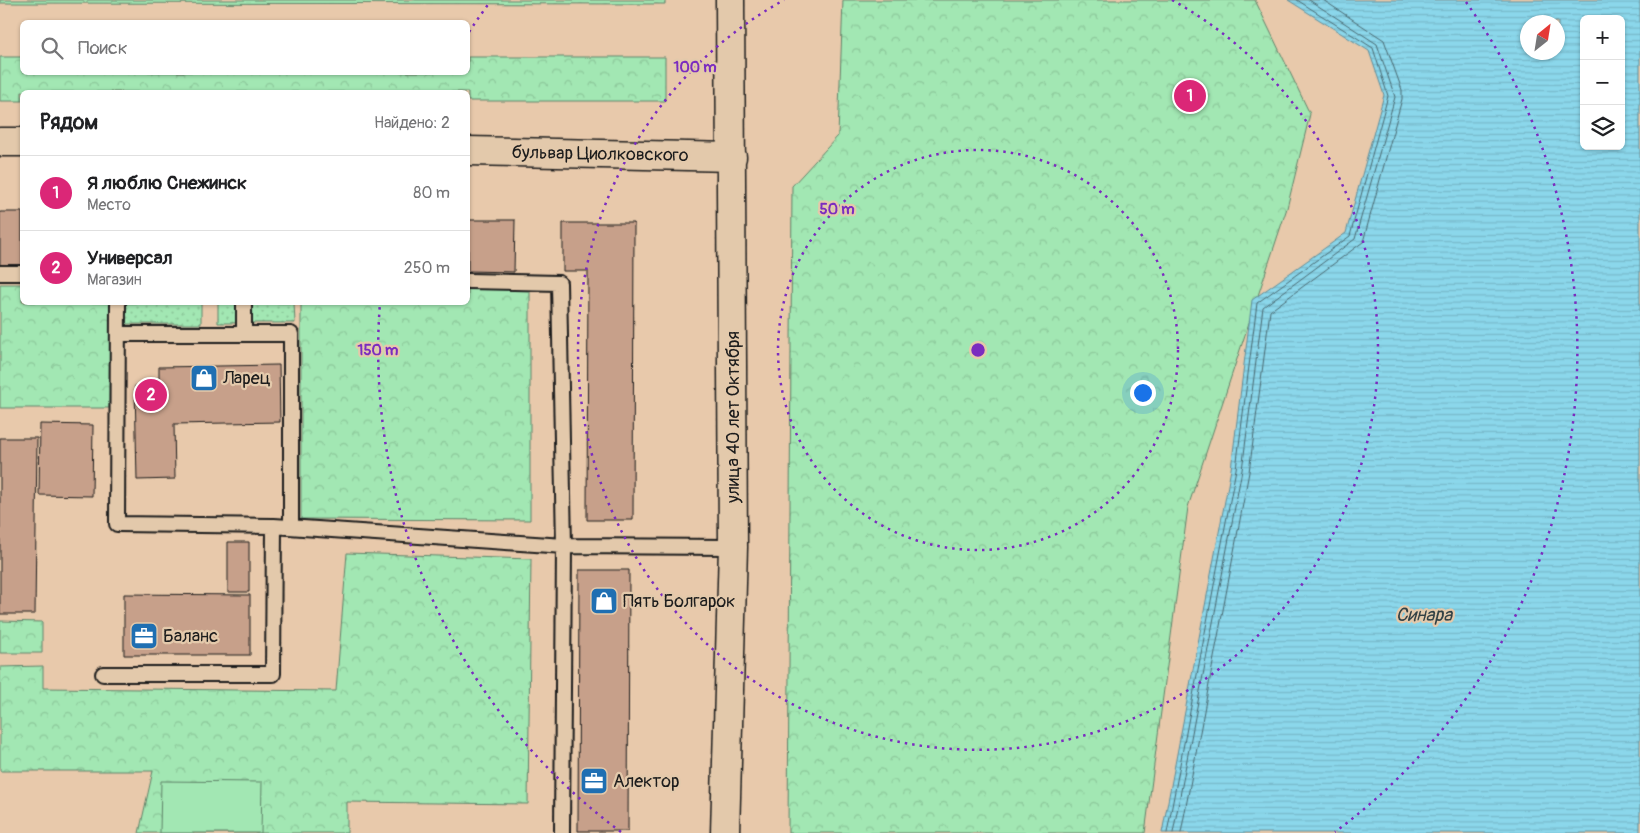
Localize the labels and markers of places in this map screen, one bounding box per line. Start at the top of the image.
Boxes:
pin: 1 [1174,77,1206,115]
centre of rings [969,341,987,359]
shop icon: Ларец [189,363,219,393]
place label: Ларец [222,367,271,390]
pin: 2 [135,376,167,414]
shop icon: Пять Болгарок [589,586,619,616]
place label: Пять Болгарок [623,590,735,613]
office icon: Баланс [129,621,159,651]
place label: Баланс [163,625,218,648]
office icon: Алектор [579,766,609,796]
place label: Алектор [613,770,680,793]

